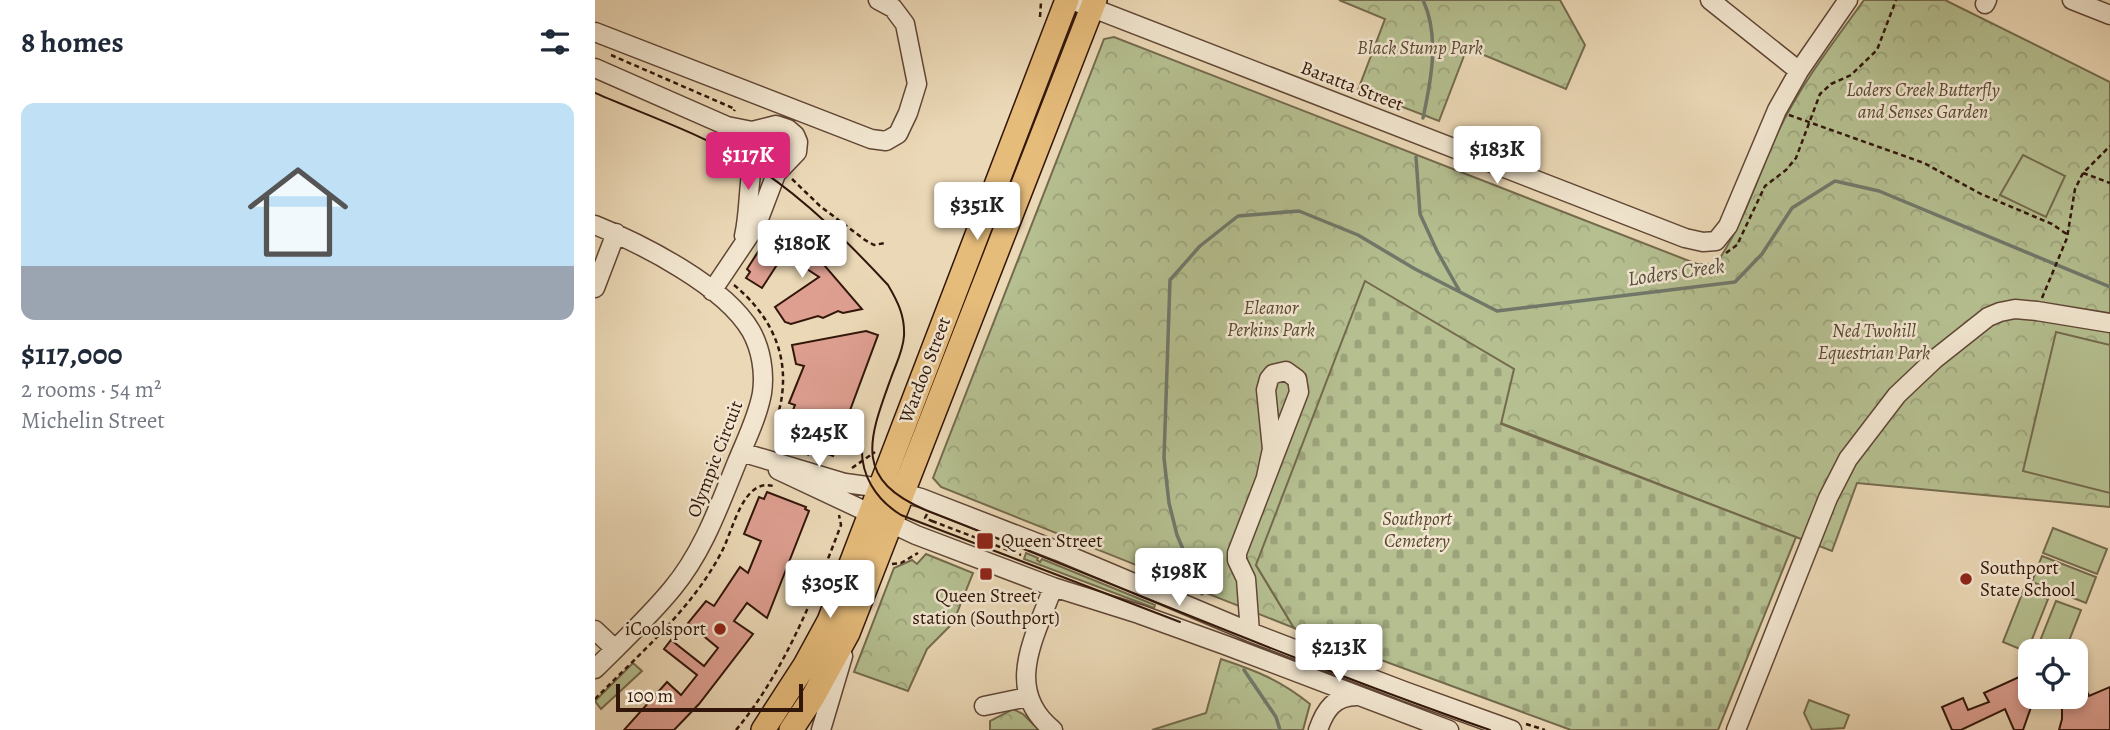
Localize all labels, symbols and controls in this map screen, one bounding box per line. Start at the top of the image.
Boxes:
text: 8 homes [21,22,124,62]
icon: filters [536,23,574,61]
park label: Black Stump Park [1357,35,1483,61]
street label: Baratta Street [1297,55,1407,117]
park label: Loders Creek Butterfly and Senses Garden [1846,77,2000,125]
pin: $183K [1448,127,1546,186]
pin: $117K [699,132,797,192]
text: $183K [1470,133,1525,164]
text: $117K [722,139,774,170]
icon: home [235,149,361,275]
pin: $351K [928,182,1026,242]
text: $351K [950,189,1004,220]
pin: $180K [753,220,851,280]
text: $180K [774,227,830,258]
water label: Loders Creek [1626,251,1726,293]
park label: Eleanor Perkins Park [1227,295,1315,343]
street label: Wardoo Street [892,313,957,428]
park label: Ned Twohill Equestrian Park [1818,318,1930,366]
text: $117,000 [21,334,123,374]
text: 2 rooms · 54 m² [21,374,162,405]
street label: Olympic Circuit [681,397,749,521]
text: Michelin Street [21,405,165,436]
pin: $245K [770,410,868,469]
text: $245K [790,416,848,447]
park label: Southport Cemetery [1382,506,1453,554]
place label: Queen Street [1001,528,1102,554]
marker: Queen Street [975,531,995,551]
pin: $198K [1130,548,1228,608]
text: $198K [1151,555,1207,586]
place label: Southport State School [1980,555,2076,603]
pin: $305K [781,560,879,620]
marker: Queen Street station (Southport) [978,566,994,582]
text: $305K [801,567,859,598]
marker: Southport State School [1958,571,1974,587]
place label: Queen Street station (Southport) [912,583,1060,631]
place label: iCoolsport [625,616,706,642]
marker: iCoolsport [712,621,728,637]
pin: $213K [1290,624,1388,684]
text: $213K [1311,631,1367,662]
map controls [2018,639,2088,709]
button: locate [2018,639,2088,709]
scale bar [616,681,803,713]
text: 100 m [627,683,673,709]

